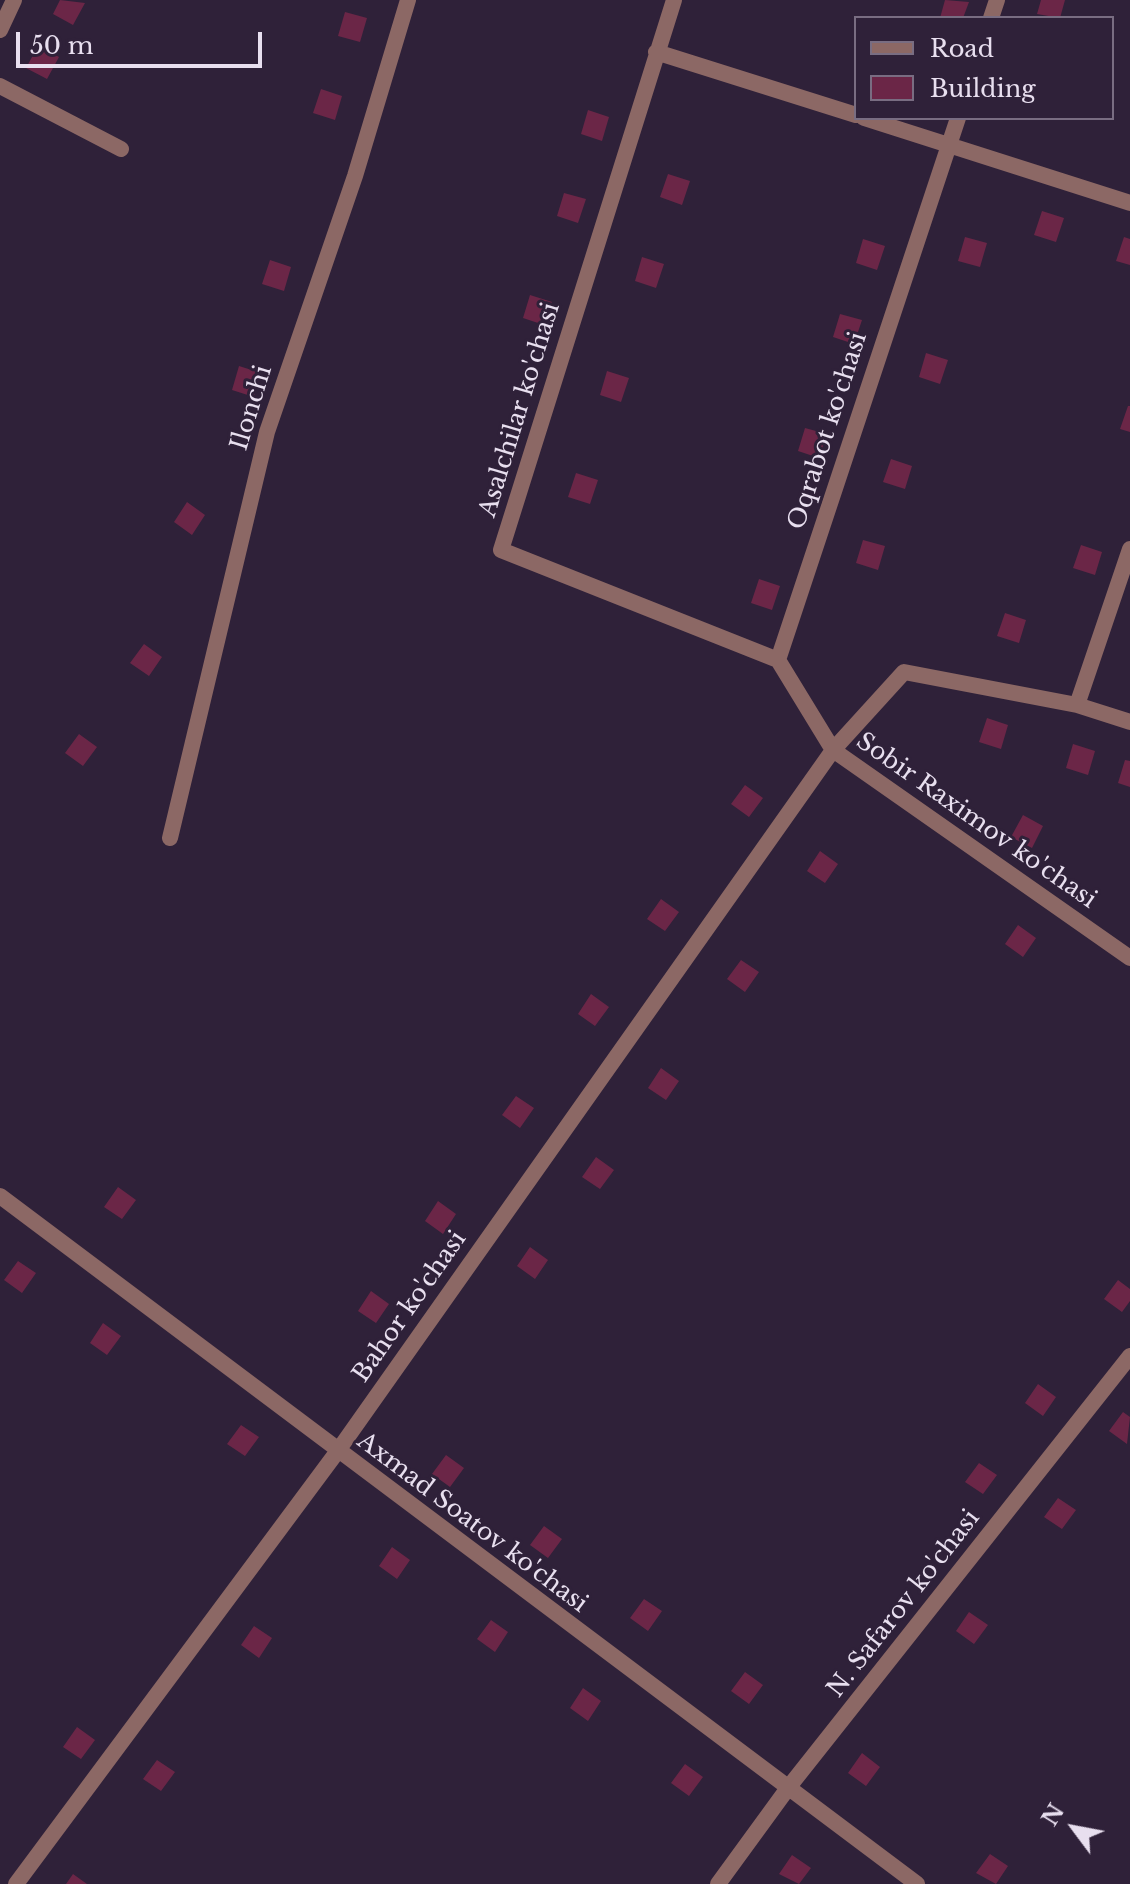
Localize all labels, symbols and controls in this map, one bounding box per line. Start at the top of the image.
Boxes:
scale bar [20,16,266,66]
legend [854,16,1114,120]
text: 50 m [30,31,93,60]
text: Road [930,34,994,63]
text: Building [930,74,1036,103]
street label: Asalchilar ko'chasi [474,299,566,521]
street label: Oqrabot ko'chasi [782,329,874,533]
street label: Ilonchi [225,362,279,454]
street label: Sobir Raximov ko'chasi [850,727,1102,915]
street label: Bahor ko'chasi [347,1226,473,1388]
street label: Axmad Soatov ko'chasi [351,1427,593,1619]
street label: N. Safarov ko'chasi [822,1505,986,1703]
north arrow [1034,1788,1114,1868]
text: N [1036,1799,1070,1831]

